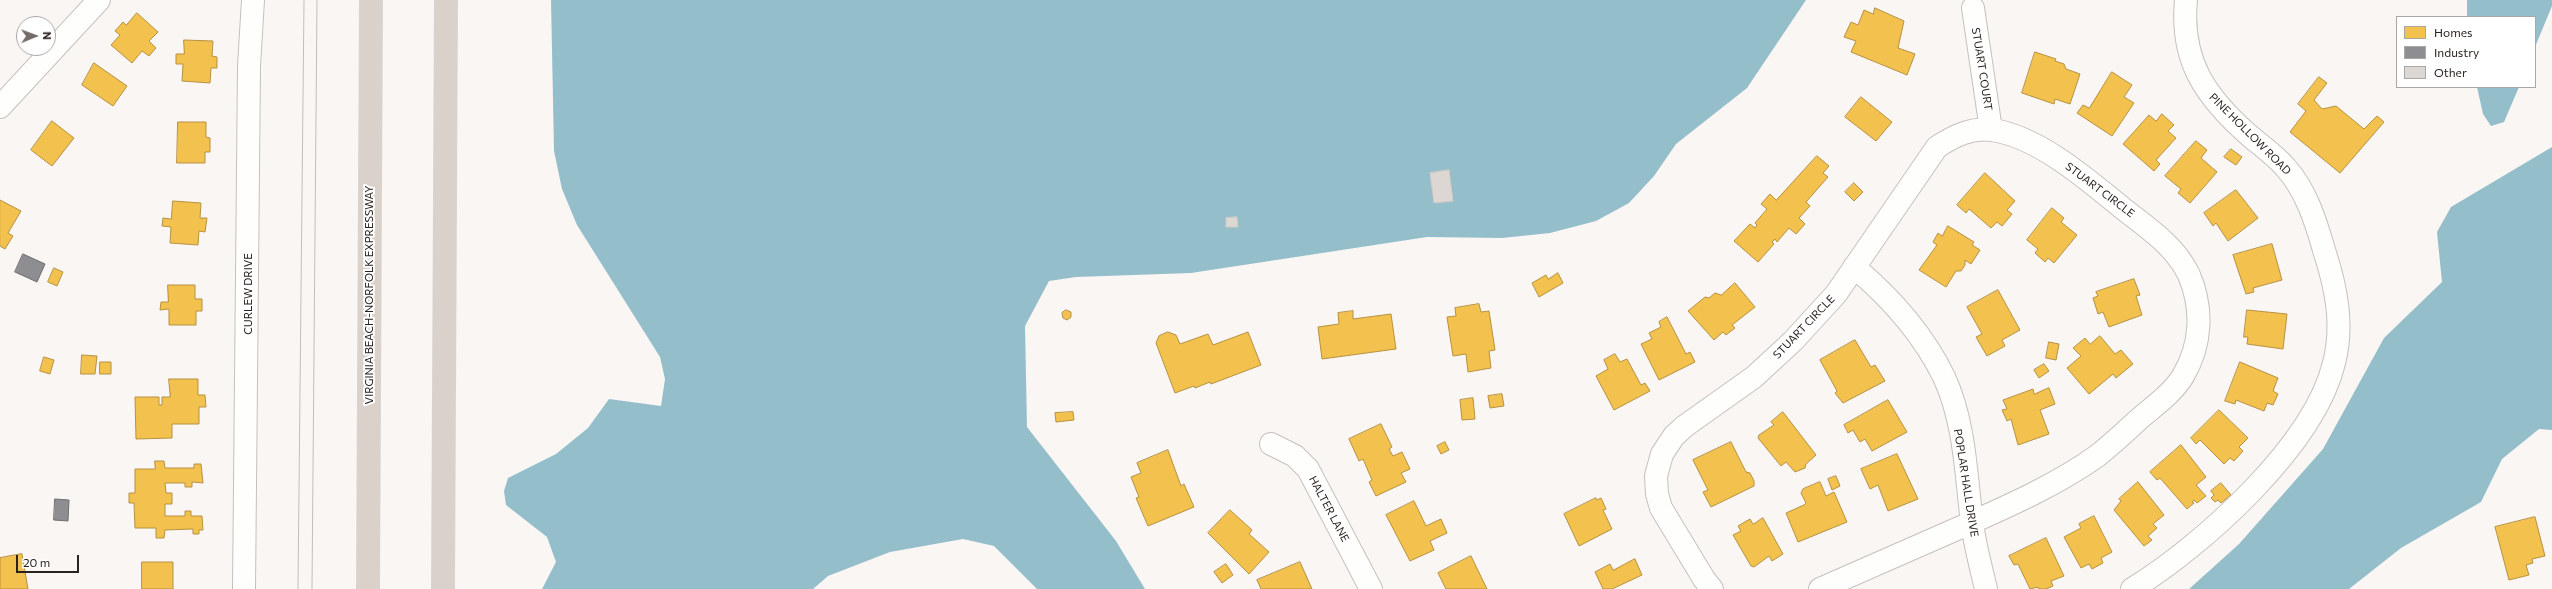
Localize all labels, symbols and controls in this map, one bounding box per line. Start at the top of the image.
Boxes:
north arrow [16,16,56,56]
legend [2396,16,2536,88]
text: Homes [2434,25,2472,39]
street label: STUART COURT [1969,27,1995,111]
text: N [41,32,54,40]
text: Industry [2434,45,2479,59]
text: Other [2434,65,2467,79]
street label: PINE HOLLOW ROAD [2206,90,2294,178]
street label: STUART CIRCLE [2063,160,2137,220]
street label: VIRGINIA BEACH-NORFOLK EXPRESSWAY [362,186,376,404]
street label: CURLEW DRIVE [241,253,255,335]
street label: STUART CIRCLE [1770,293,1838,361]
street label: POPLAR HALL DRIVE [1951,428,1981,538]
street label: HALTER LANE [1306,474,1352,544]
scale bar [18,547,81,573]
text: 20 m [23,555,50,569]

